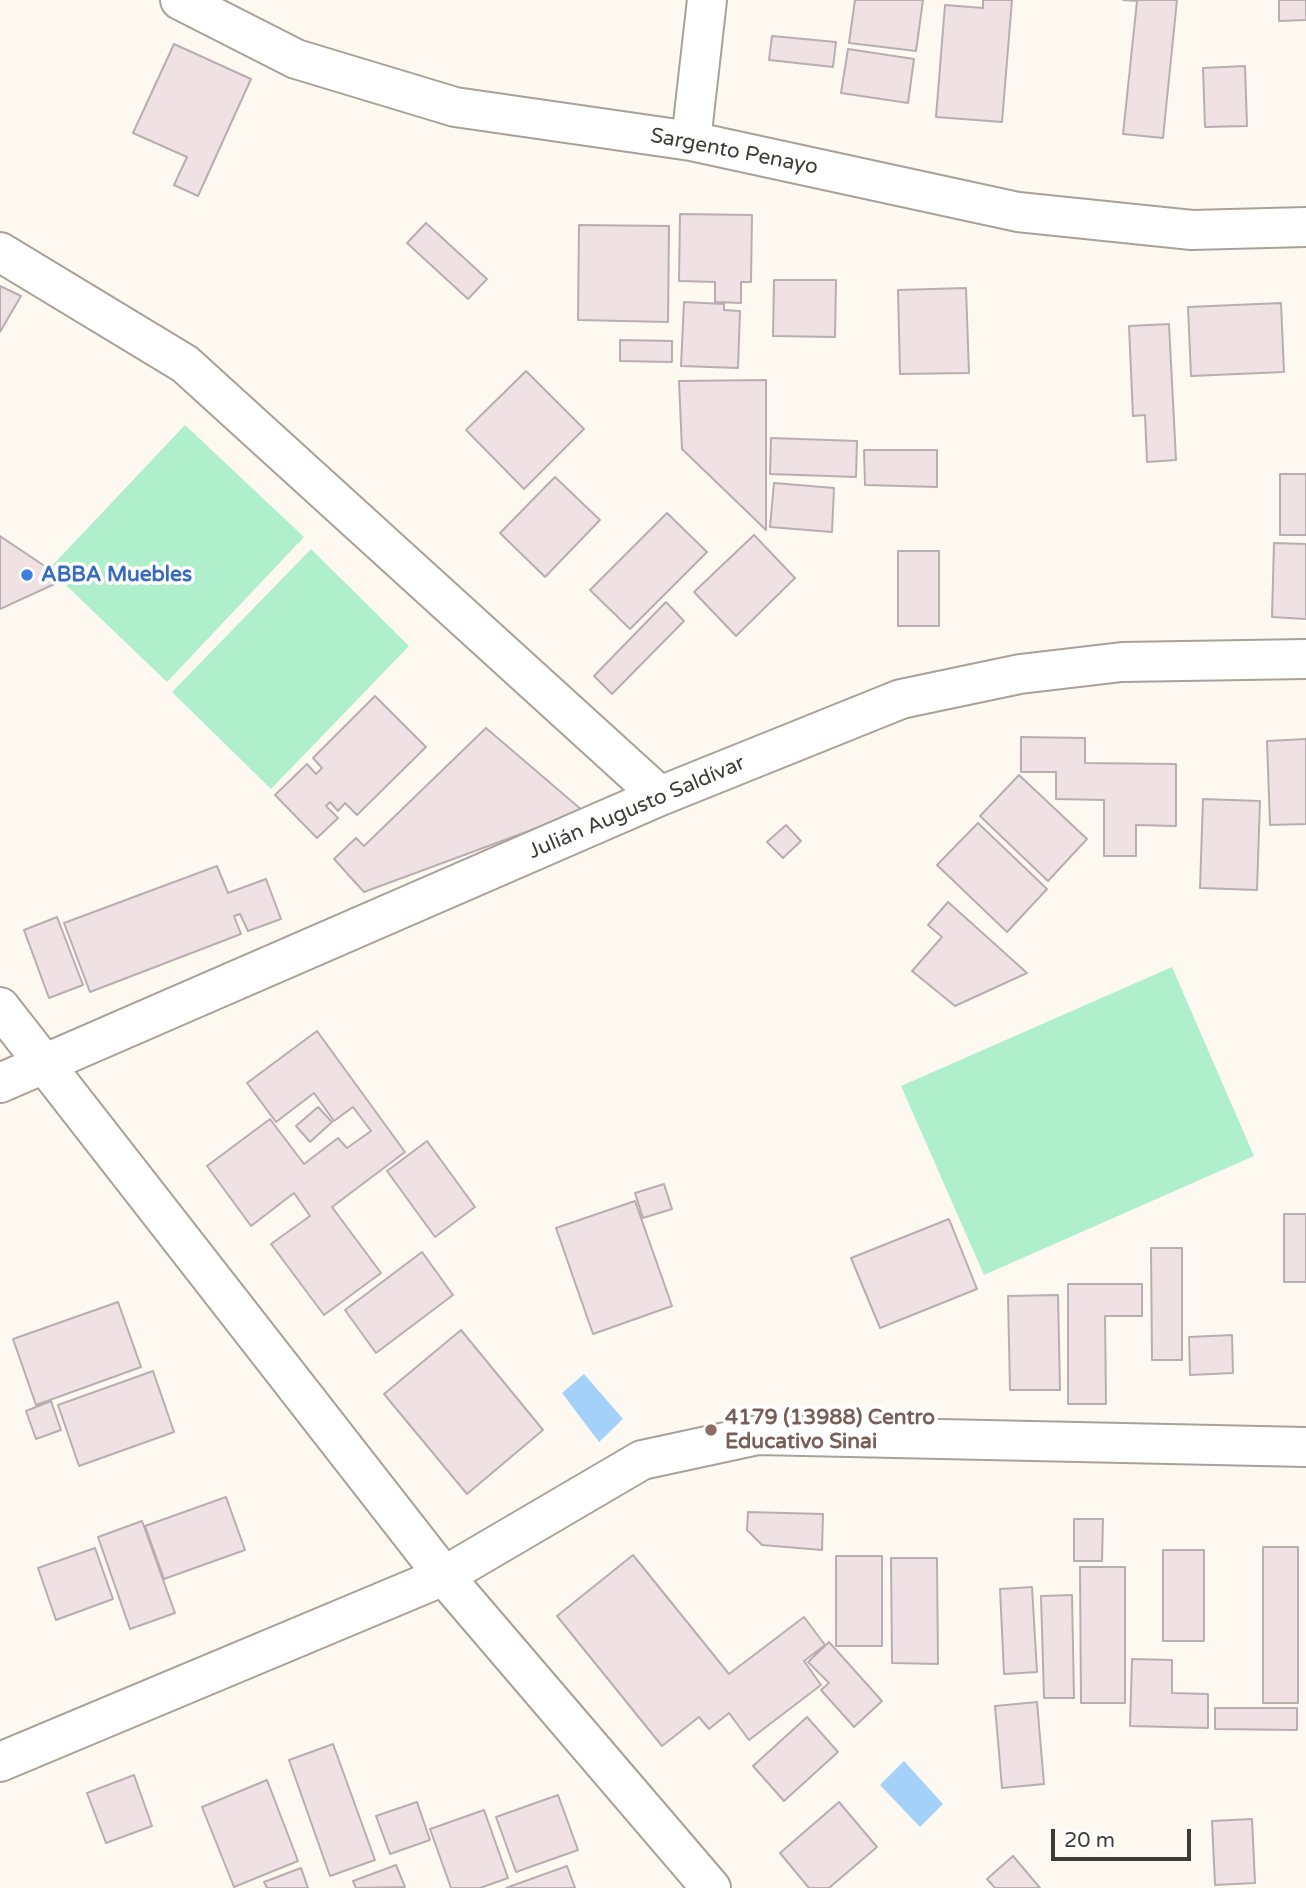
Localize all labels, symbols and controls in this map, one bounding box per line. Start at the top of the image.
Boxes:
street label: Sargento Penayo [648,123,820,181]
place label: ABBA Muebles [41,562,192,588]
marker: ABBA Muebles [19,567,35,583]
street label: Julián Augusto Saldívar [525,751,749,865]
place label: 4179 (13988) Centro Educativo Sinai [725,1405,935,1455]
marker: 4179 (13988) Centro Educativo Sinai [703,1422,719,1438]
scale bar [1054,1814,1194,1858]
text: 20 m [1064,1828,1115,1853]

